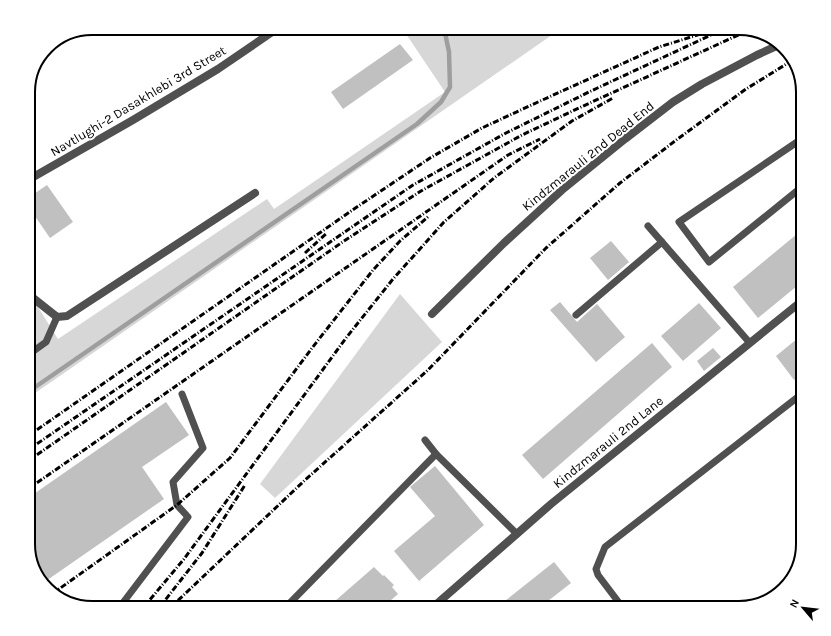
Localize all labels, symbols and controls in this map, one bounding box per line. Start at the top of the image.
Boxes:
street label: Navtlughi-2 Dasakhlebi 3rd Street [48,43,228,159]
street label: Kindzmarauli 2nd Dead End [519,98,657,214]
street label: Kindzmarauli 2nd Lane [550,393,666,491]
north arrow [783,588,823,628]
text: N [787,597,802,610]

